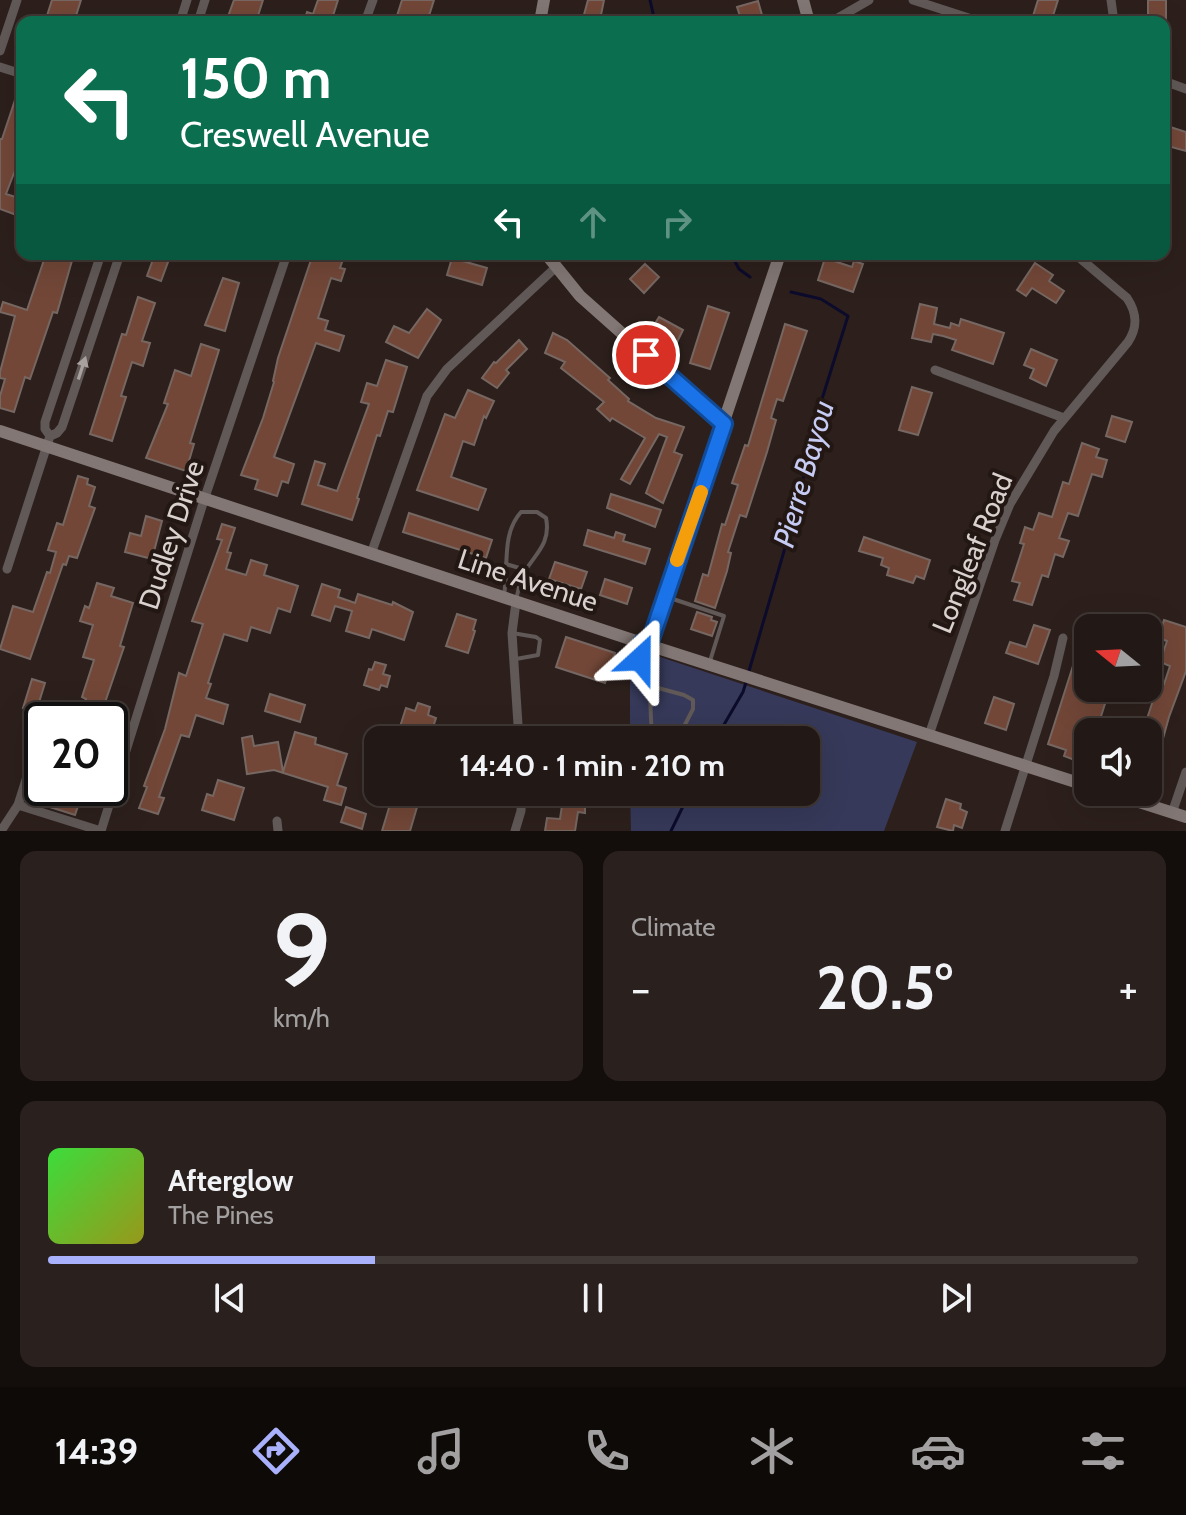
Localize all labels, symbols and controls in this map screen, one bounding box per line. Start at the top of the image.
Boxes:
text: 150 m [180,44,332,112]
icon: left [48,48,152,152]
text: Creswell Avenue [180,112,430,156]
icon: left [487,200,531,244]
icon: ahead [571,200,615,244]
icon: right [655,200,699,244]
pin [612,321,680,389]
icon: arrive [624,333,668,377]
one-way arrow [76,355,88,379]
water label: Pierre Bayou [765,396,842,552]
street label: Dudley Drive [131,456,211,614]
street label: Longleaf Road [925,468,1019,638]
street label: Line Avenue [454,541,602,619]
north arrow [1074,614,1162,702]
map controls [1074,614,1162,806]
position arrow [598,617,682,701]
speed limit sign: 20 [24,702,128,806]
button: sound [1074,718,1162,806]
text: 14:40 · 1 min · 210 m [459,747,725,784]
text: 9 [272,887,331,1013]
text: Climate [631,911,716,943]
text: 20.5° [816,951,953,1024]
text: − [631,962,650,1015]
text: + [1119,962,1138,1015]
text: km/h [273,1002,330,1034]
text: Afterglow [168,1162,294,1199]
text: The Pines [168,1199,274,1231]
icon: previous [208,1276,252,1320]
icon: pause [571,1276,615,1320]
icon: next [934,1276,978,1320]
icon: directions [248,1423,304,1479]
icon: music [413,1423,469,1479]
icon: phone [579,1423,635,1479]
icon: climate [744,1423,800,1479]
icon: car [910,1423,966,1479]
icon: filters [1075,1423,1131,1479]
text: 14:39 [55,1429,138,1473]

